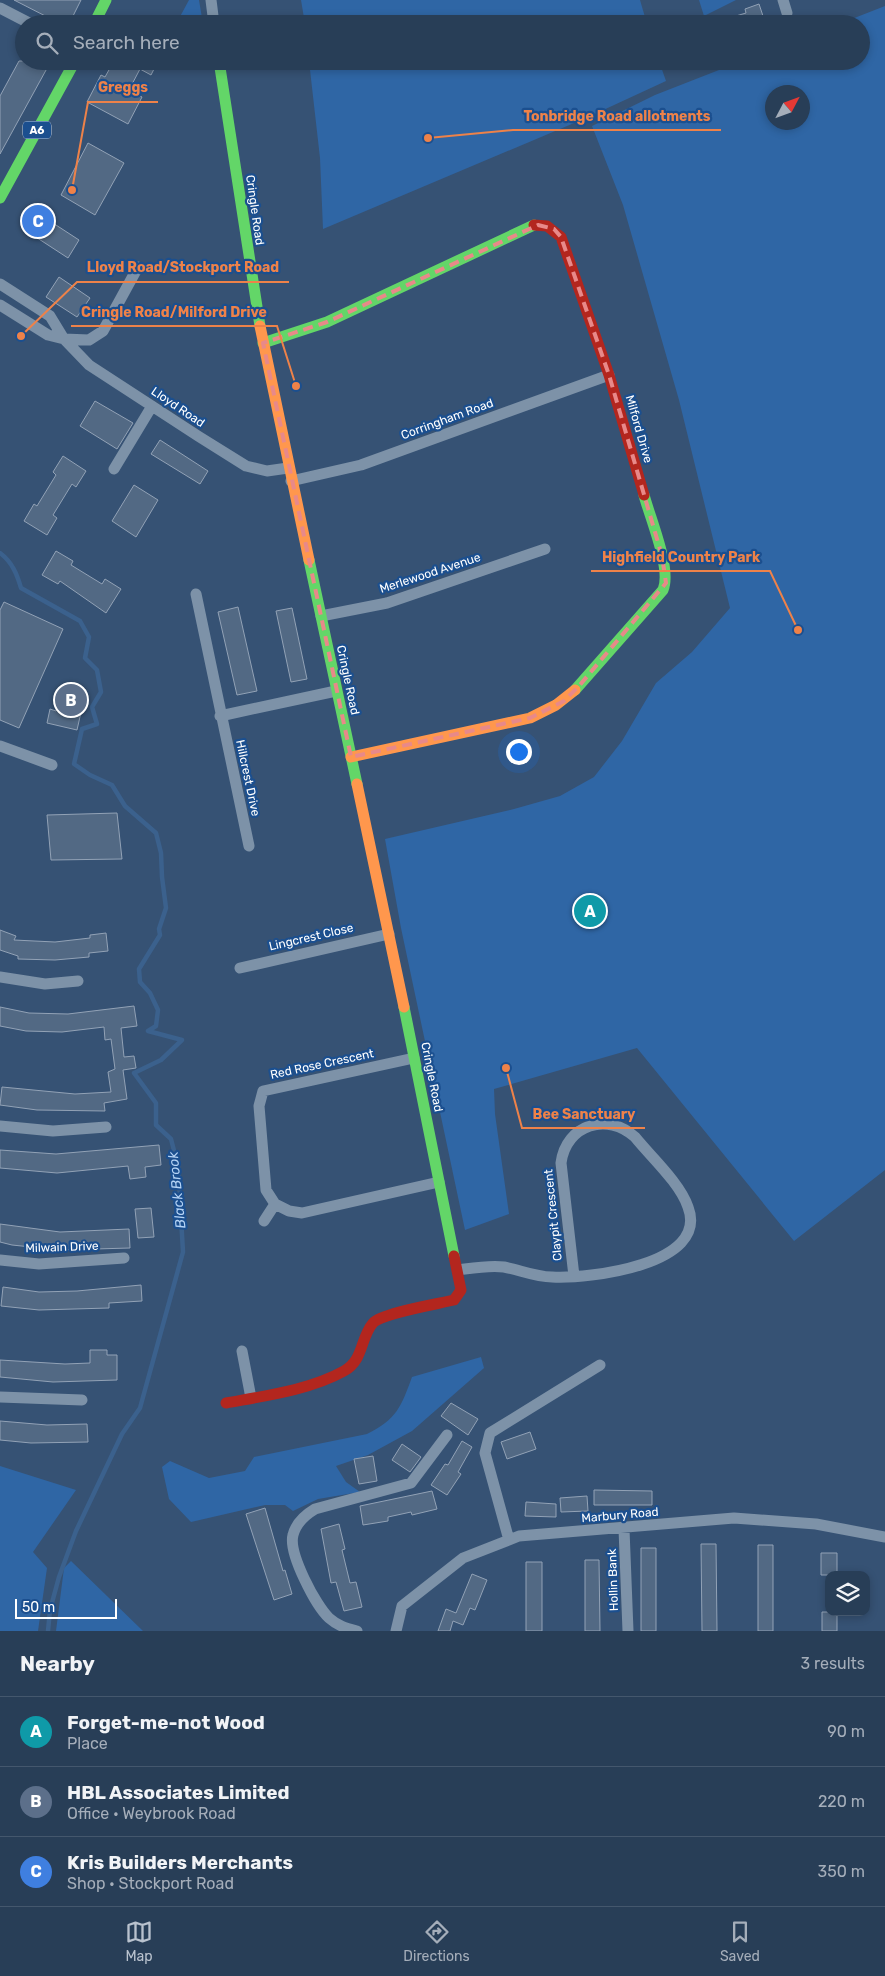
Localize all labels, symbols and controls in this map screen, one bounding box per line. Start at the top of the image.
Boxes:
search box [15,15,870,70]
icon: search [33,29,61,57]
text: Search here [73,31,180,54]
callout: Greggs [88,73,158,102]
text: Greggs [98,79,148,96]
north arrow [765,85,810,130]
callout: Tonbridge Road allotments [513,101,721,130]
text: Tonbridge Road allotments [523,108,711,125]
road number: A6 [23,122,51,138]
street label: Cringle Road [243,174,267,246]
pin: C [22,202,54,240]
callout: Lloyd Road/Stockport Road [77,253,289,282]
text: Lloyd Road/Stockport Road [87,259,279,276]
callout: Cringle Road/Milford Drive [71,297,277,326]
text: Cringle Road/Milford Drive [81,304,267,321]
street label: Lloyd Road [149,384,207,430]
street label: Milford Drive [623,393,655,465]
street label: Corringham Road [399,396,495,442]
callout: Highfield Country Park [591,542,770,571]
text: Highfield Country Park [602,549,761,566]
street label: Merlewood Avenue [378,550,483,596]
street label: Cringle Road [334,644,362,716]
pin: B [55,681,87,719]
street label: Hillcrest Drive [233,739,263,818]
your location [506,739,532,765]
pin: A [574,892,606,930]
street label: Lingcrest Close [267,920,355,954]
street label: Cringle Road [418,1041,446,1113]
street label: Red Rose Crescent [269,1046,375,1082]
callout: Bee Sanctuary [522,1099,645,1128]
text: Bee Sanctuary [533,1106,636,1123]
water label: Black Brook [164,1150,189,1229]
street label: Claypit Crescent [541,1168,565,1262]
street label: Milwain Drive [25,1239,99,1255]
street label: Marbury Road [581,1505,659,1525]
street label: Hollin Bank [605,1548,621,1611]
map controls [825,1571,870,1616]
button: layers [825,1571,870,1616]
scale bar [15,1596,118,1619]
text: 50 m [22,1599,55,1616]
text: Nearby [20,1651,95,1676]
text: 3 results [800,1654,865,1673]
text: Forget-me-not Wood [67,1711,265,1734]
text: A [30,1722,42,1741]
text: 90 m [827,1722,865,1741]
text: Place [67,1734,108,1753]
text: HBL Associates Limited [67,1781,289,1804]
text: B [30,1792,42,1811]
text: 220 m [818,1792,865,1811]
text: Office · Weybrook Road [67,1804,236,1823]
text: Kris Builders Merchants [67,1851,293,1874]
text: C [30,1862,42,1881]
text: 350 m [818,1862,865,1881]
text: Shop · Stockport Road [67,1874,234,1893]
tab: Map [125,1918,153,1965]
tab: Directions [403,1918,470,1965]
tab: Saved [720,1918,760,1965]

